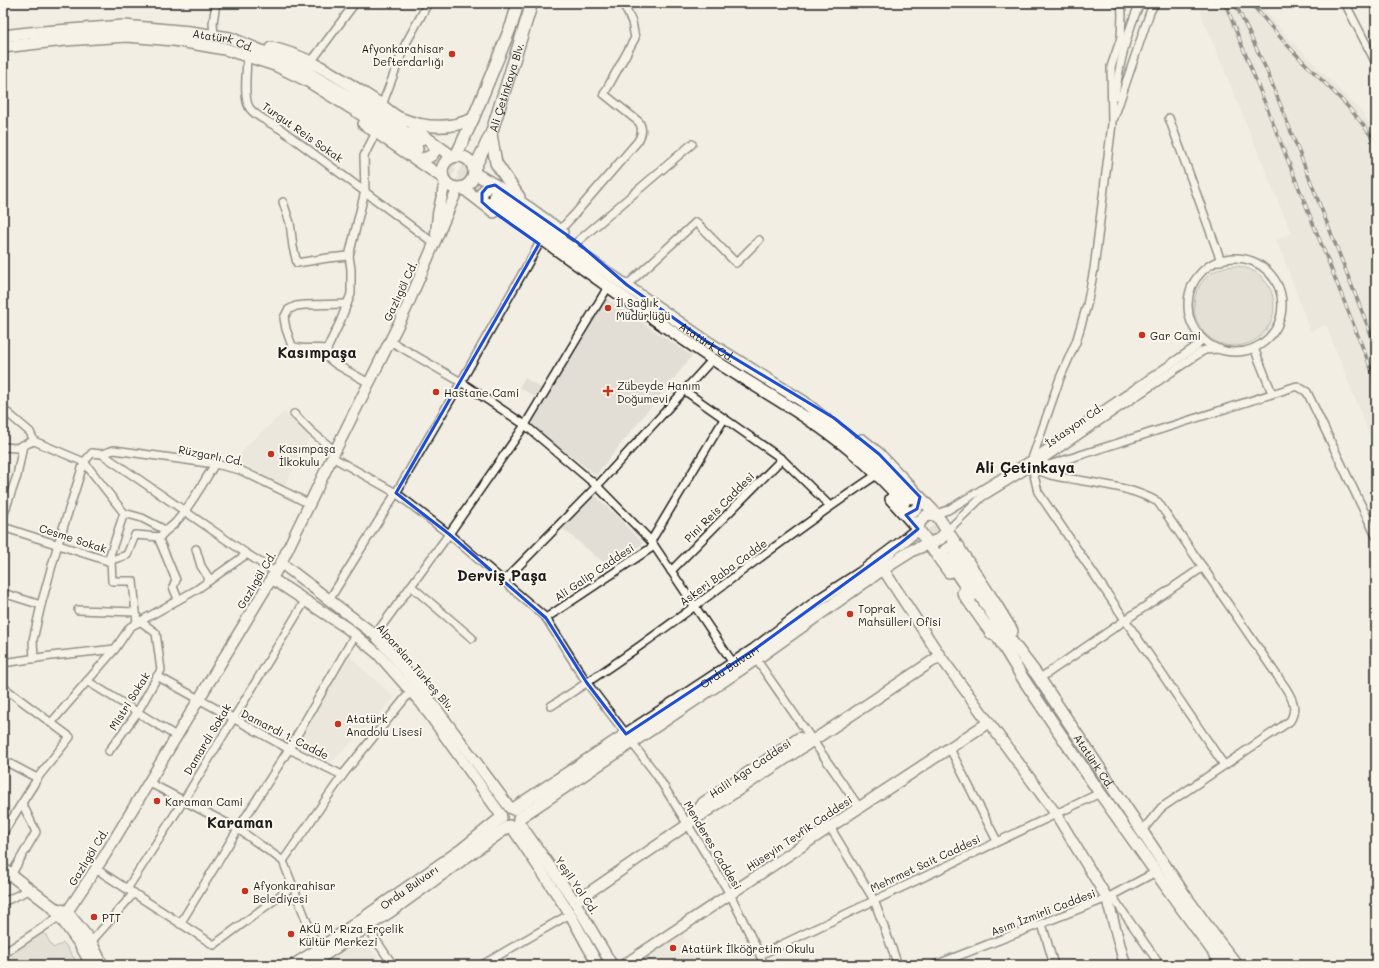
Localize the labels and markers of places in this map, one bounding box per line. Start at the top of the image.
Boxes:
place label: Afyonkarahisar Defterdarlığı [361,41,444,69]
marker: Afyonkarahisar Defterdarlığı [447,49,457,59]
place label: İl Sağlık Müdürlüğü [616,295,670,323]
marker: İl Sağlık Müdürlüğü [603,303,613,313]
place label: Gar Cami [1150,328,1201,343]
marker: Gar Cami [1137,330,1147,340]
place label: Zübeyde Hanım Doğumevi [617,378,700,406]
place label: Hastane Cami [444,385,519,400]
marker: Zübeyde Hanım Doğumevi [602,385,614,397]
marker: Hastane Cami [431,387,441,397]
place label: Kasımpaşa İlkokulu [279,441,336,469]
marker: Kasımpaşa İlkokulu [266,449,276,459]
place label: Toprak Mahsülleri Ofisi [858,601,941,629]
marker: Toprak Mahsülleri Ofisi [845,609,855,619]
place label: Atatürk Anadolu Lisesi [346,711,422,739]
marker: Atatürk Anadolu Lisesi [333,719,343,729]
place label: Karaman Cami [165,794,243,809]
marker: Karaman Cami [152,796,162,806]
place label: Afyonkarahisar Belediyesi [253,878,336,906]
marker: Afyonkarahisar Belediyesi [240,886,250,896]
place label: PTT [102,910,121,925]
marker: PTT [89,912,99,922]
place label: AKÜ M. Rıza Erçelik Kültür Merkezi [299,921,404,949]
marker: AKÜ M. Rıza Erçelik Kültür Merkezi [286,929,296,939]
place label: Atatürk İlköğretim Okulu [681,941,815,956]
marker: Atatürk İlköğretim Okulu [668,943,678,953]

